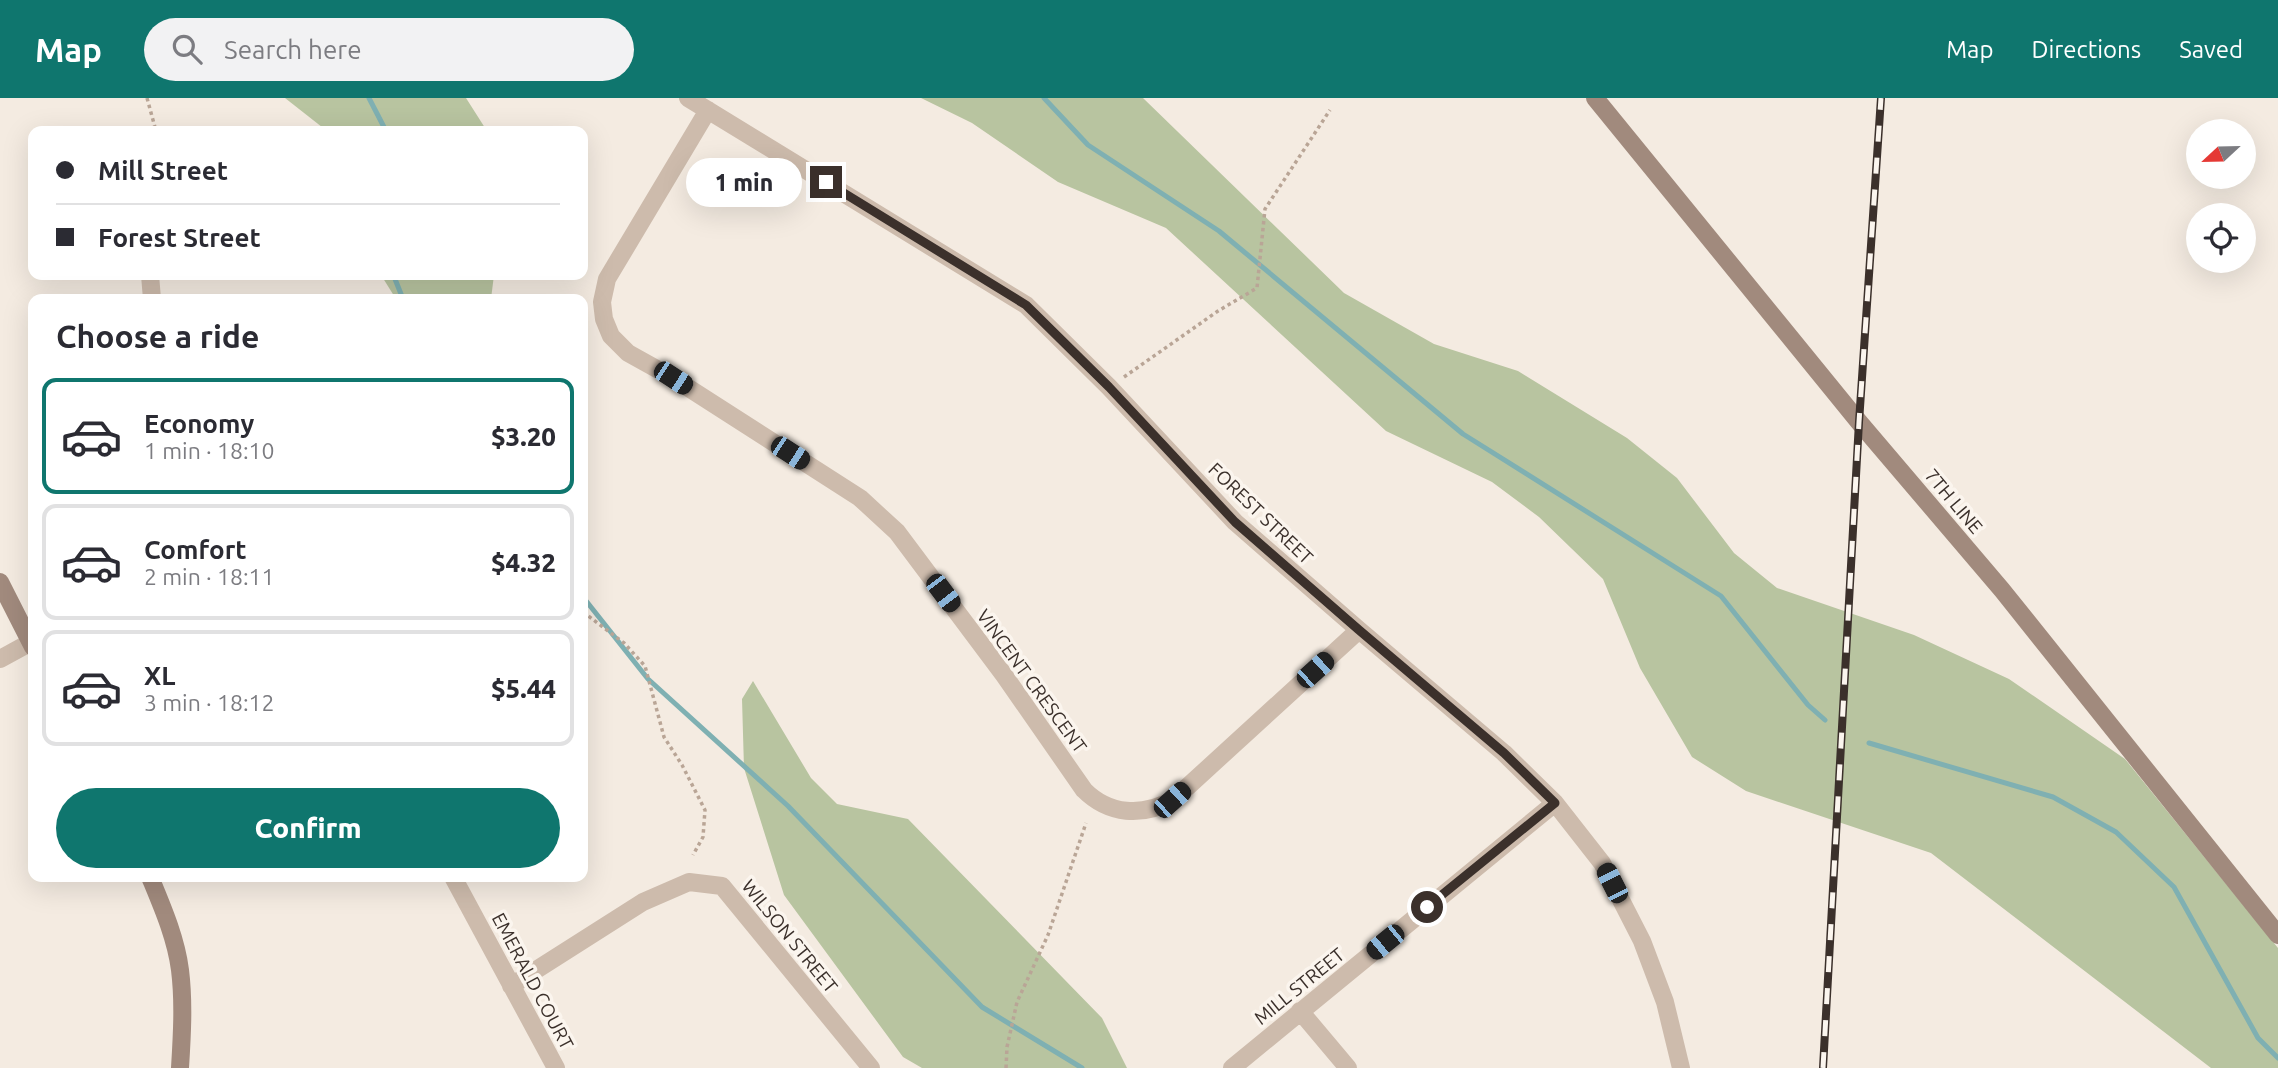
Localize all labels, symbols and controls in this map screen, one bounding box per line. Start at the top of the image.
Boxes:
search box [144,18,634,81]
icon: search [168,30,206,68]
text: Map [35,31,102,68]
text: Search here [224,35,362,64]
text: Map [1946,36,1993,63]
text: Directions [2031,36,2141,63]
text: Saved [2179,36,2243,63]
north arrow [2186,119,2256,189]
map controls [2186,119,2256,273]
text: Mill Street [98,156,228,185]
callout: 1 min [686,158,802,206]
route end [810,166,842,198]
text: 1 min [715,170,773,195]
button: locate [2186,203,2256,273]
text: Forest Street [98,223,261,252]
text: Choose a ride [56,318,259,354]
car [650,358,697,398]
icon: car [60,405,123,468]
text: Economy [144,409,254,438]
text: $3.20 [491,422,556,451]
car [767,433,814,473]
text: 1 min · 18:10 [144,438,275,463]
street label: FOREST STREET [1204,458,1318,569]
street label: 7TH LINE [1921,464,1987,538]
icon: car [60,531,123,594]
text: Comfort [144,535,247,564]
text: $4.32 [491,548,556,577]
text: 2 min · 18:11 [144,564,275,589]
car [922,570,965,616]
street label: VINCENT CRESCENT [973,605,1092,757]
car [1293,648,1338,692]
icon: car [60,657,123,720]
text: XL [144,661,175,690]
text: $5.44 [491,674,556,703]
text: 3 min · 18:12 [144,690,275,715]
car [1150,778,1195,822]
button: Confirm [56,788,560,868]
car [1594,860,1631,906]
street label: WILSON STREET [738,875,843,997]
route start [1411,891,1443,923]
street label: EMERALD COURT [488,909,578,1053]
car [1363,921,1408,963]
street label: MILL STREET [1250,943,1349,1029]

